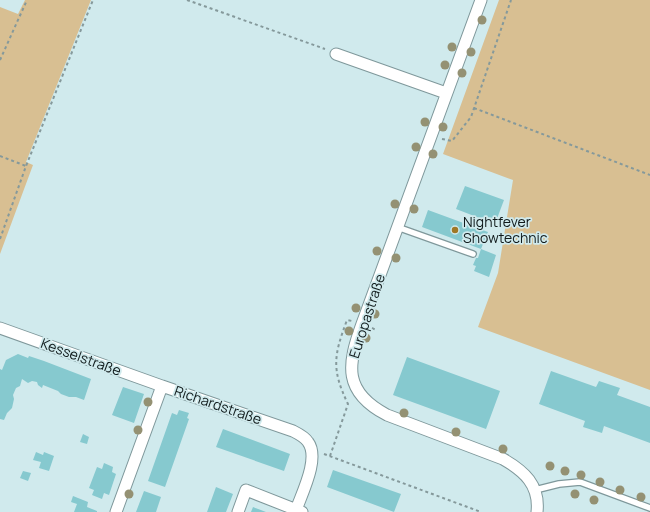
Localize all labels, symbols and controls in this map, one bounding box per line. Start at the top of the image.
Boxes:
place label: Nightfever Showtechnic [463,212,548,247]
marker: Nightfever Showtechnic [450,225,460,235]
street label: Europastraße [344,271,389,360]
street label: Kesselstraße [38,333,124,380]
street label: Richardstraße [172,381,264,428]

